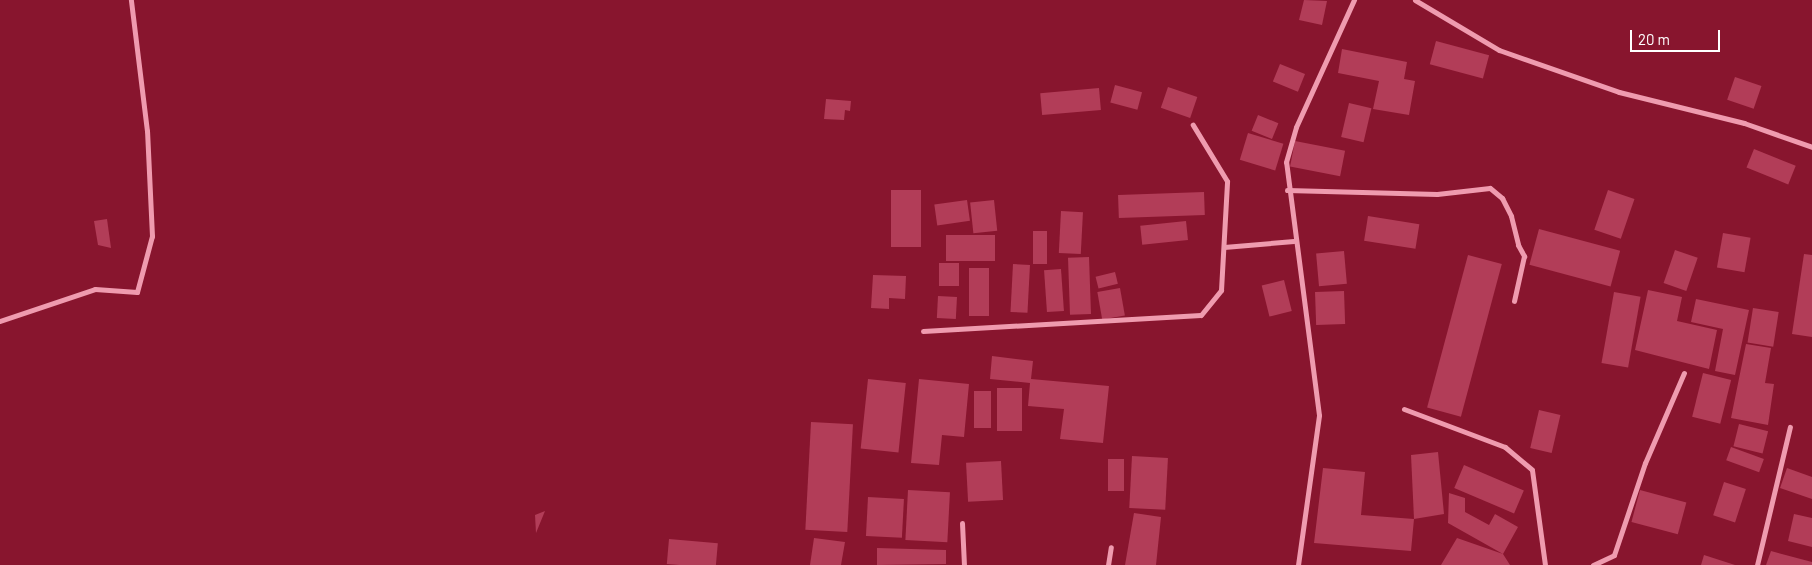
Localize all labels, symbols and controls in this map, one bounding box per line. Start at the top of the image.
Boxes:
scale bar [1632,20,1722,52]
text: 20 m [1638,30,1670,48]

